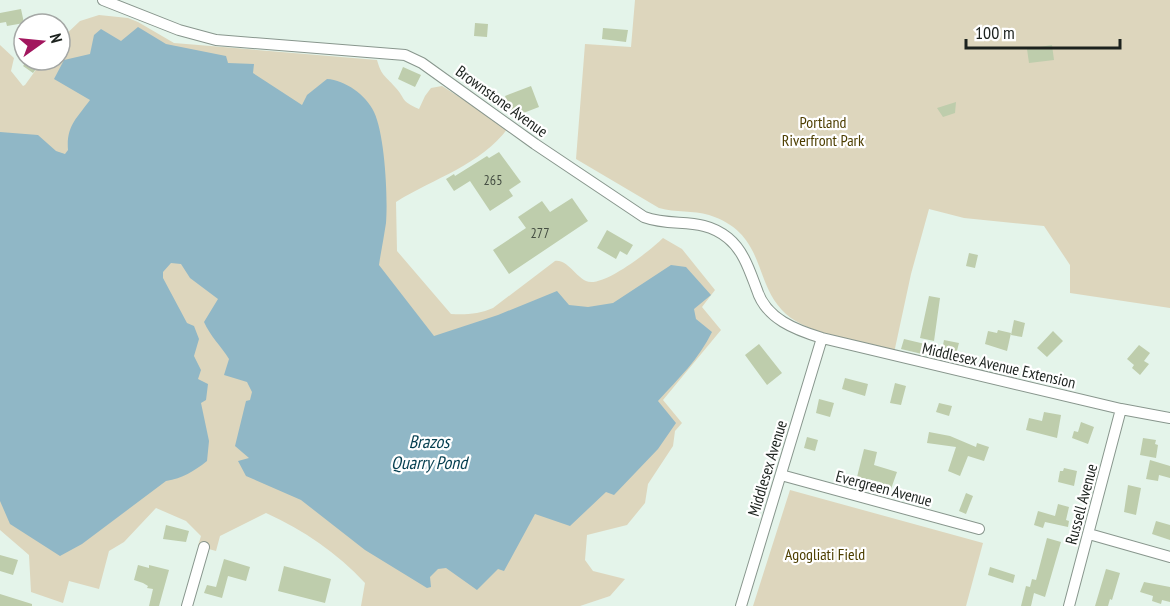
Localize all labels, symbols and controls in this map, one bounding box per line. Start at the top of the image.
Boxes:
north arrow [12,12,72,72]
scale bar [966,12,1120,50]
text: 100 m [975,21,1015,44]
text: N [46,31,67,45]
street label: Brownstone Avenue [452,61,552,141]
park label: Portland Riverfront Park [782,112,865,150]
house number: 265 [484,171,502,189]
house number: 277 [531,224,549,242]
street label: Middlesex Avenue Extension [920,338,1078,392]
street label: Middlesex Avenue [743,418,791,518]
water label: Brazos Quarry Pond [391,430,469,474]
street label: Russell Avenue [1061,461,1101,547]
street label: Evergreen Avenue [834,466,934,510]
park label: Agogliati Field [785,544,865,564]

